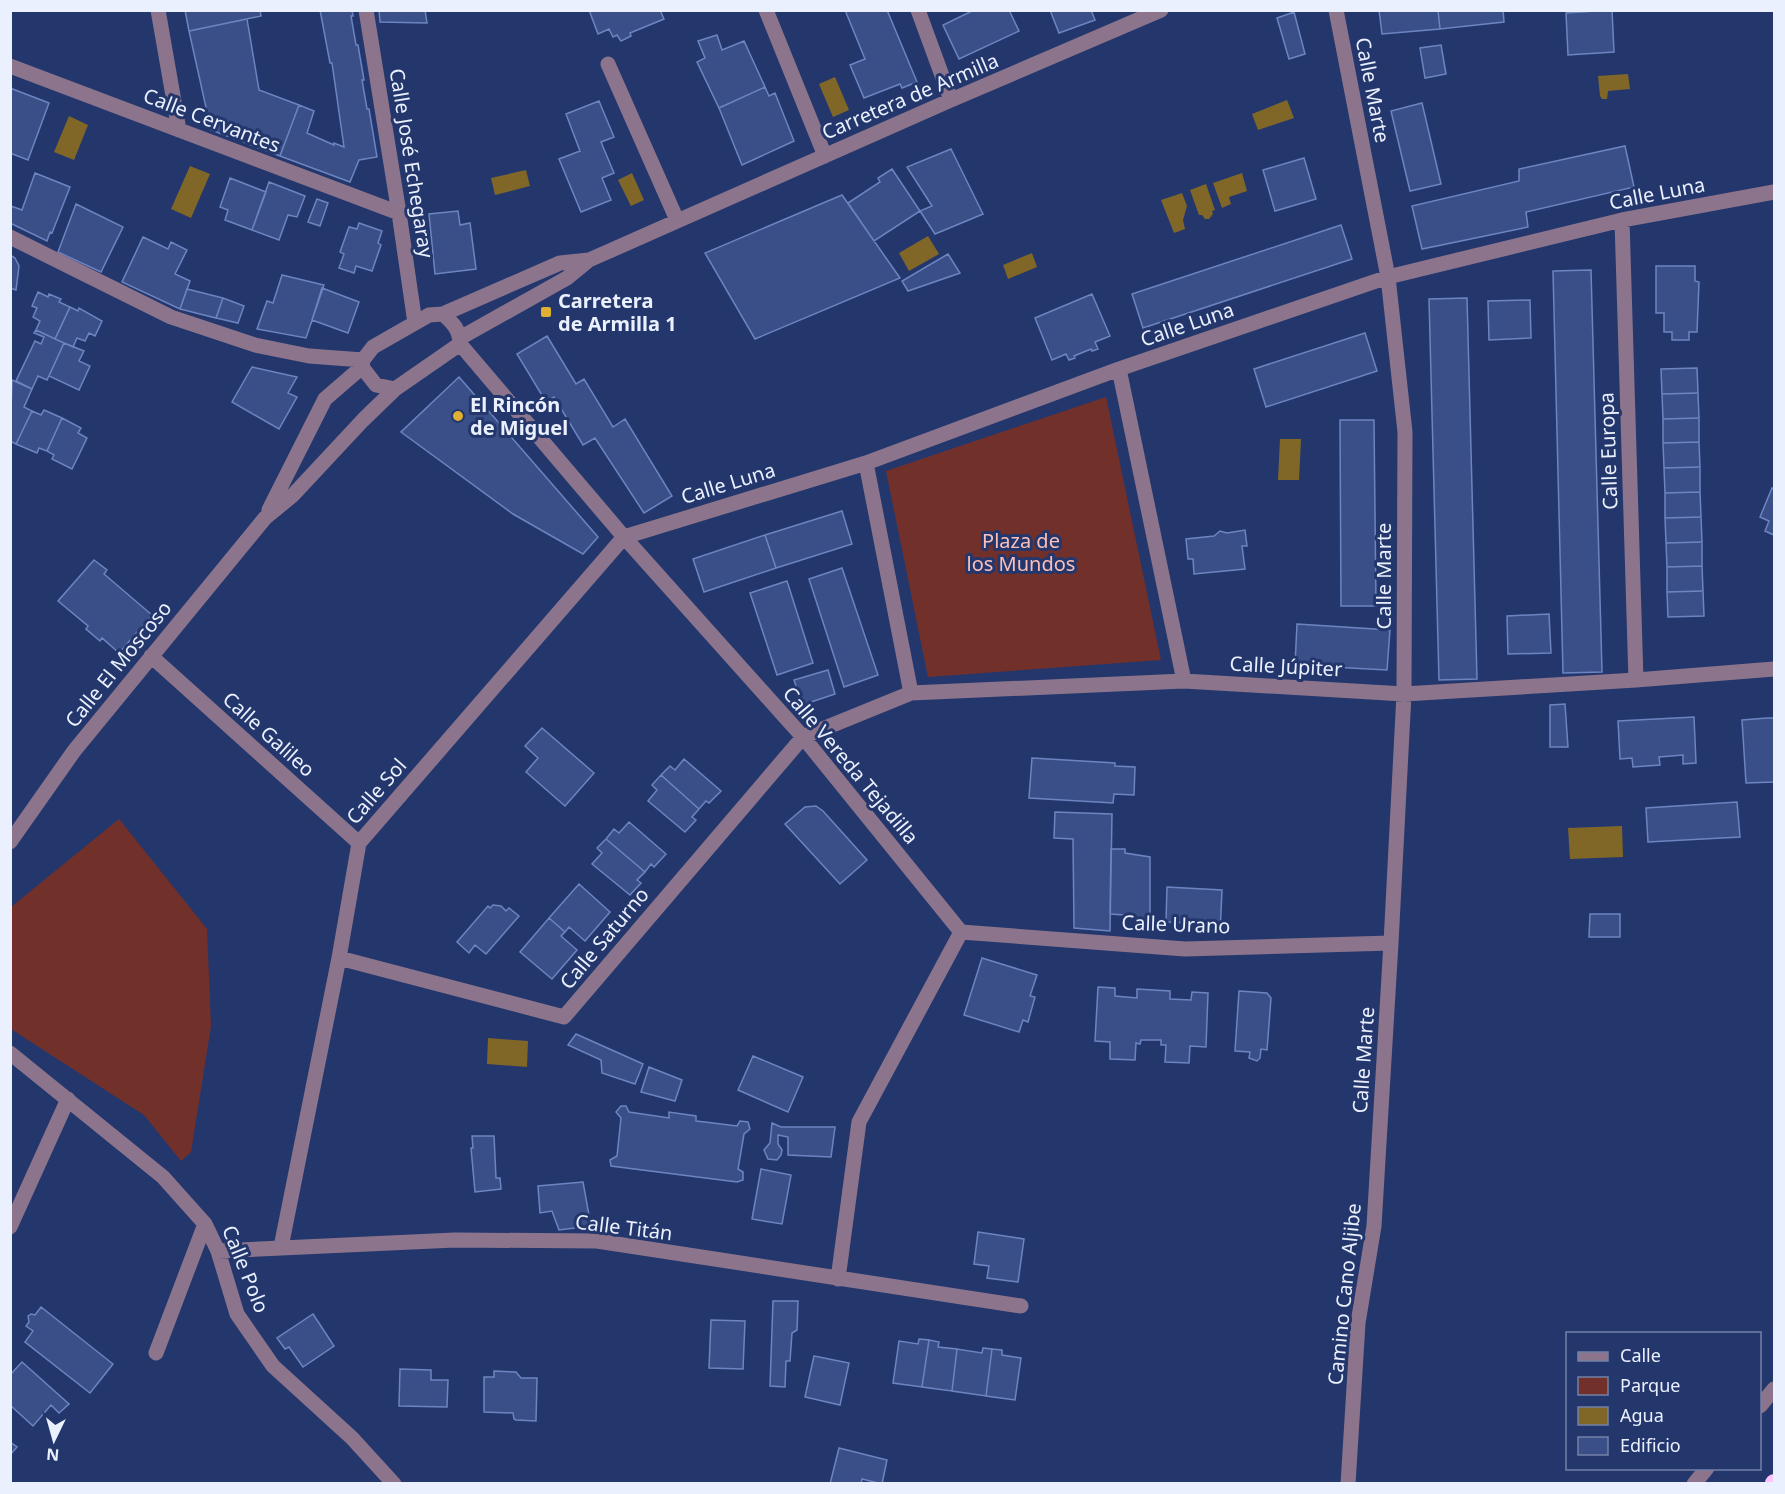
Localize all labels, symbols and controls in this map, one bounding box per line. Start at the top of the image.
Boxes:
street label: Calle Marte [1350,35,1396,145]
street label: Carretera de Armilla [818,47,1002,145]
street label: Calle José Echegaray [384,66,440,260]
street label: Calle Cervantes [140,81,284,159]
street label: Calle Luna [1607,170,1707,216]
place label: Carretera de Armilla 1 [558,287,677,337]
street label: Calle Luna [1137,295,1237,353]
marker: Carretera de Armilla 1 [539,305,553,319]
place label: El Rincón de Miguel [470,391,568,441]
street label: Calle Europa [1592,392,1624,510]
marker: El Rincón de Miguel [451,409,465,423]
street label: Calle Luna [678,456,778,510]
street label: Calle Marte [1370,523,1397,629]
park label: Plaza de los Mundos [967,527,1075,577]
street label: Calle El Moscoso [59,595,177,733]
street label: Calle Júpiter [1229,650,1343,682]
street label: Calle Vereda Tejadilla [777,681,925,849]
street label: Calle Galileo [217,685,321,783]
street label: Calle Sol [340,752,412,830]
street label: Calle Saturno [553,881,655,995]
street label: Calle Urano [1121,909,1231,939]
street label: Calle Marte [1346,1006,1380,1114]
street label: Camino Cano Aljibe [1321,1202,1367,1386]
street label: Calle Titán [574,1208,674,1246]
street label: Calle Polo [216,1221,276,1317]
legend [1566,1332,1761,1470]
text: Calle [1620,1343,1661,1367]
text: Parque [1620,1373,1680,1397]
text: Agua [1620,1403,1664,1427]
north arrow [24,1410,84,1470]
text: Edificio [1620,1433,1681,1457]
text: N [45,1443,60,1466]

